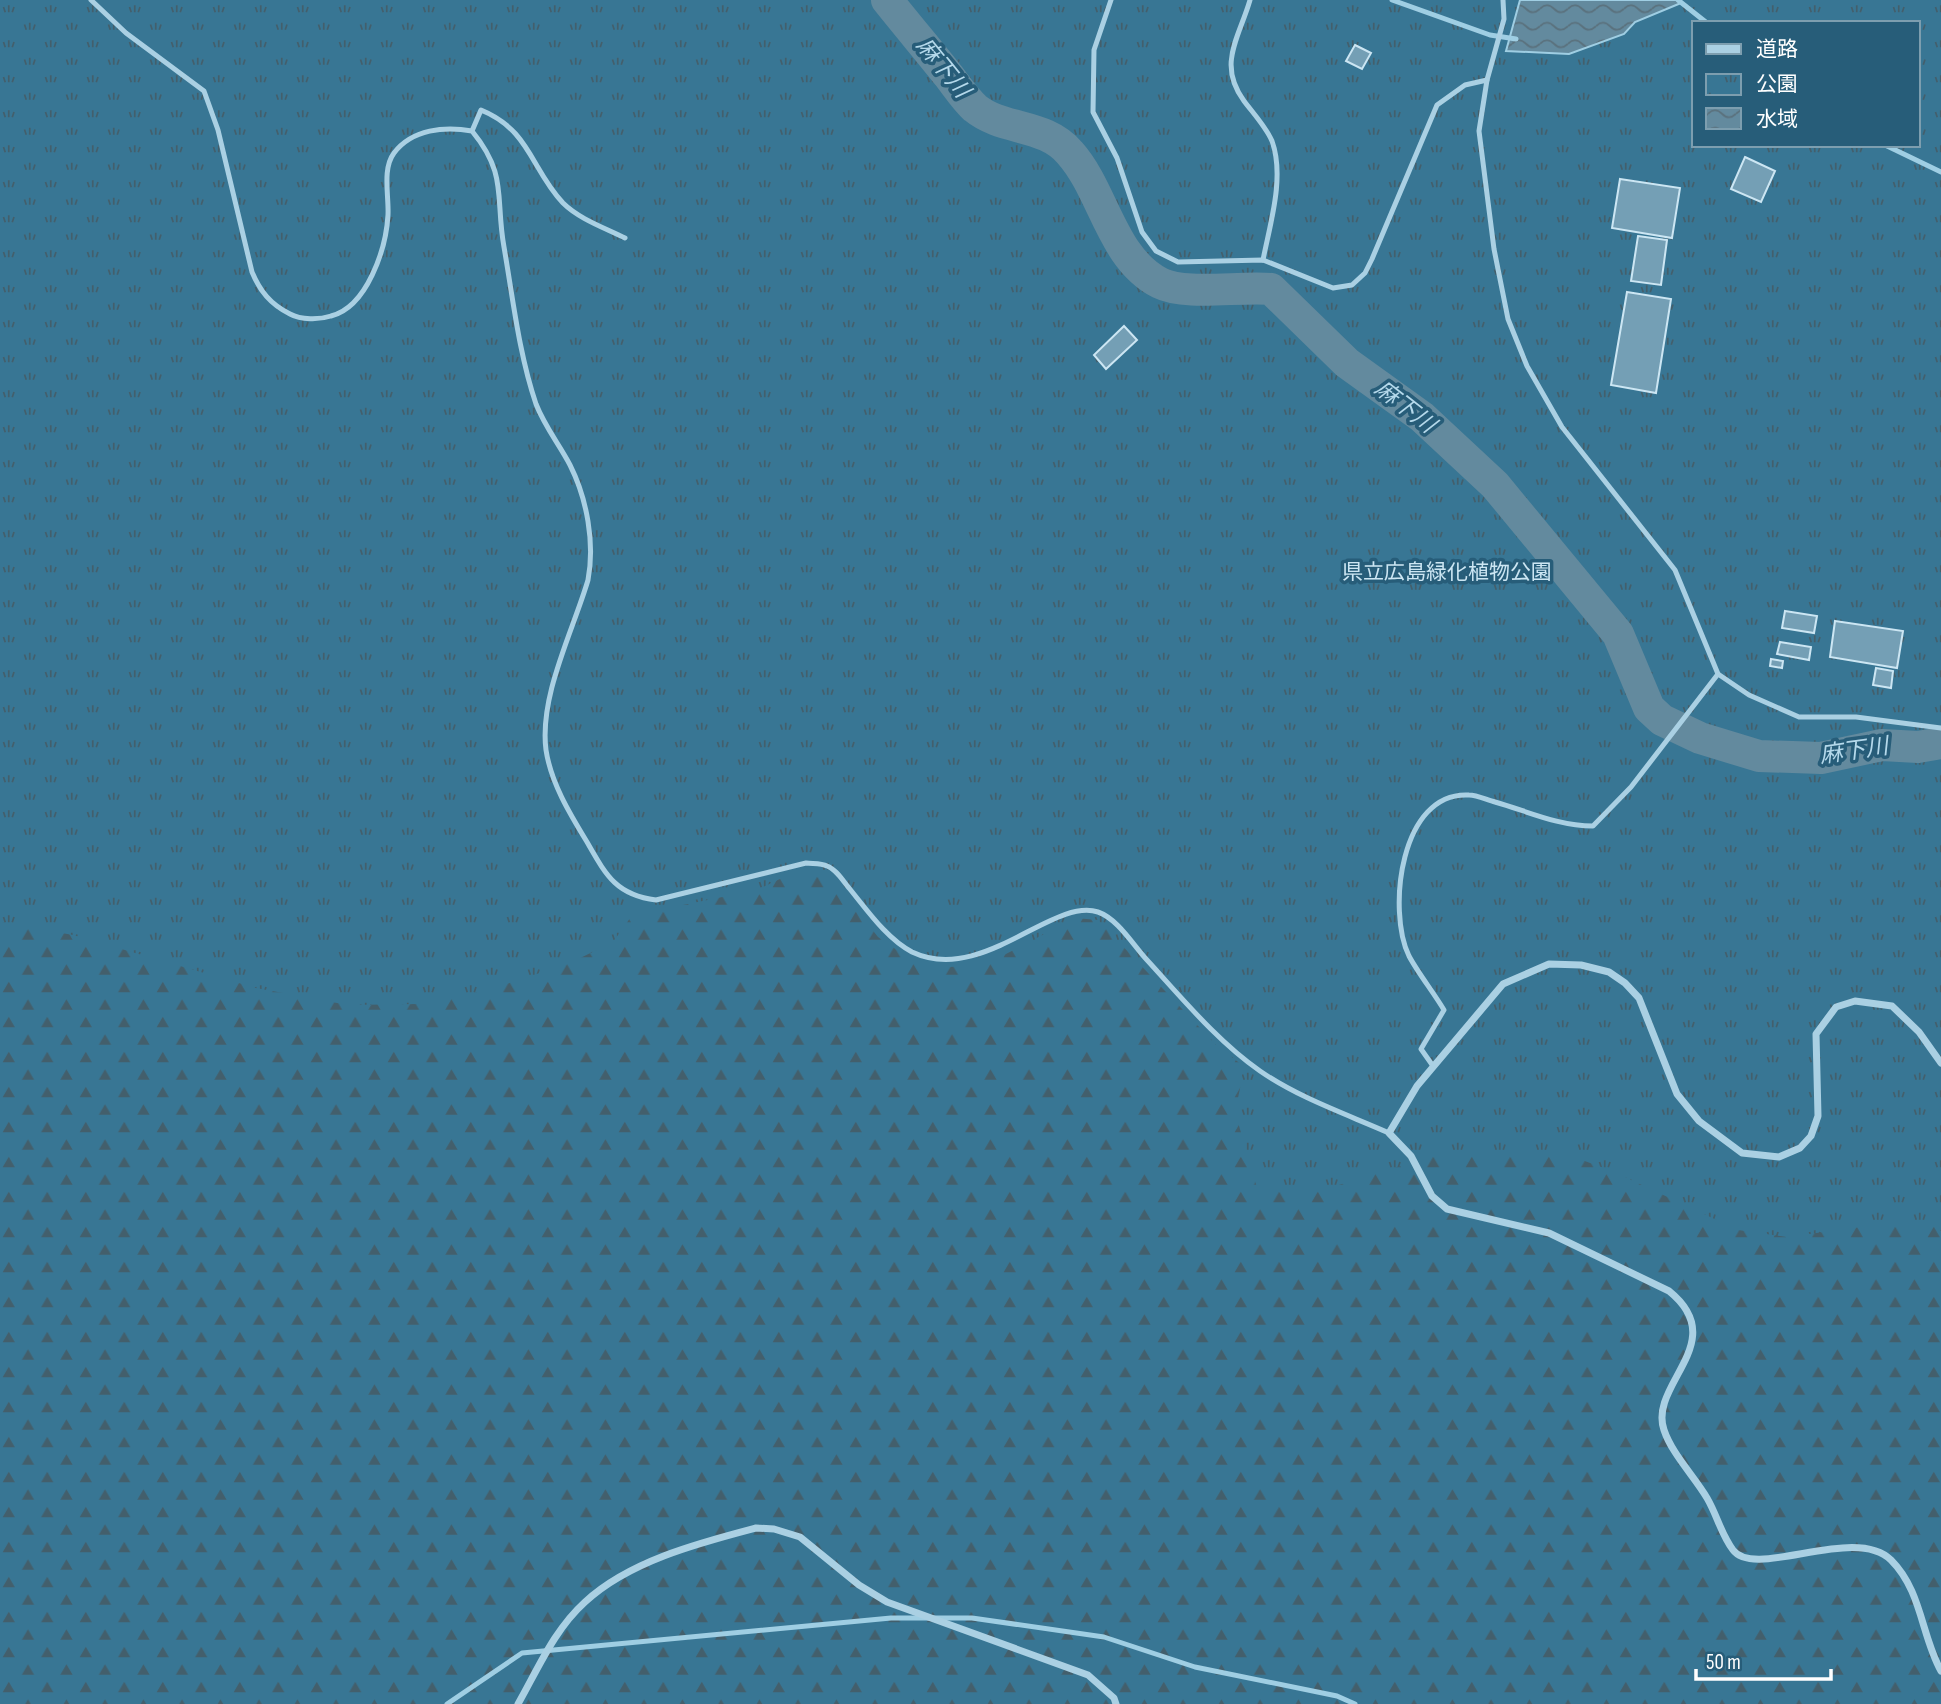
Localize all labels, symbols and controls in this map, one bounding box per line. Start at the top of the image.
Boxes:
legend [1692,21,1920,147]
water label: 麻下川 [910,32,977,106]
text: 道路 [1756,37,1798,62]
text: 公園 [1756,72,1798,97]
text: 水域 [1756,107,1798,132]
water label: 麻下川 [1369,375,1443,441]
park label: 県立広島緑化植物公園 [1342,560,1552,585]
water label: 麻下川 [1818,732,1893,770]
scale bar [1696,1638,1831,1682]
text: 50 m [1706,1650,1741,1675]

